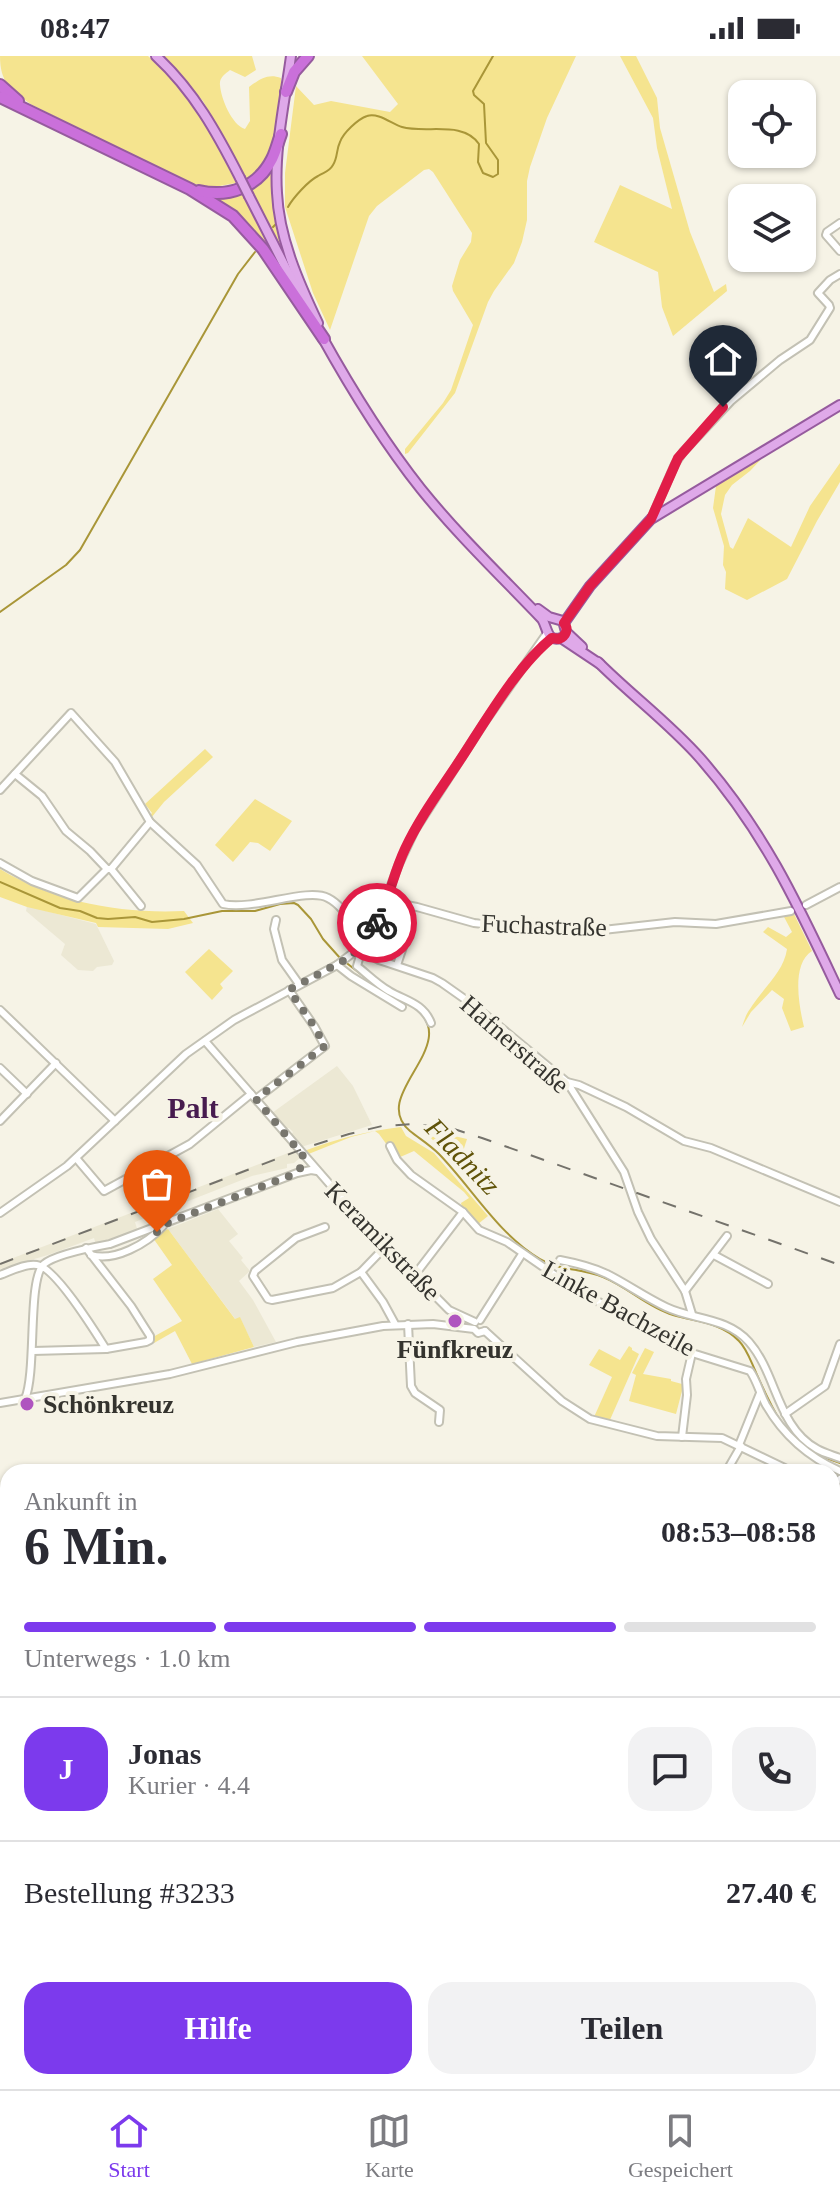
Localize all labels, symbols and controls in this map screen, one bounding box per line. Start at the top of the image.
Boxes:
text: 08:47 [40,11,110,44]
map controls [728,80,816,272]
button: locate [728,80,816,168]
button: layers [728,184,816,272]
pin [689,325,757,407]
icon: home [701,337,745,381]
courier [337,883,417,963]
icon: bike [355,901,399,945]
street label: Fuchastraße [481,909,607,942]
street label: Hafnerstraße [454,989,575,1099]
district label: Palt [167,1091,219,1124]
water label: Fladnitz [418,1111,506,1201]
pin [123,1150,191,1232]
icon: bag [135,1162,179,1206]
street label: Keramikstraße [319,1176,446,1306]
street label: Linke Bachzeile [538,1255,700,1362]
marker: Fünfkreuz [446,1312,464,1330]
place label: Fünfkreuz [397,1335,513,1364]
place label: Schönkreuz [43,1390,174,1419]
marker: Schönkreuz [18,1395,36,1413]
text: Ankunft in [24,1487,137,1516]
text: 08:53–08:58 [661,1515,816,1548]
text: 6 Min. [24,1518,168,1575]
text: Unterwegs · 1.0 km [24,1644,231,1673]
button: chat [628,1727,712,1811]
button: phone [732,1727,816,1811]
text: Jonas [128,1737,201,1770]
text: J [59,1752,74,1785]
text: Kurier · 4.4 [128,1771,250,1800]
text: Bestellung #3233 [24,1876,235,1909]
text: 27.40 € [726,1876,816,1909]
button: Hilfe [24,1982,412,2074]
button: Teilen [428,1982,816,2074]
tab: Start [107,2109,151,2183]
tab: Karte [365,2109,414,2183]
tab: Gespeichert [628,2109,733,2183]

